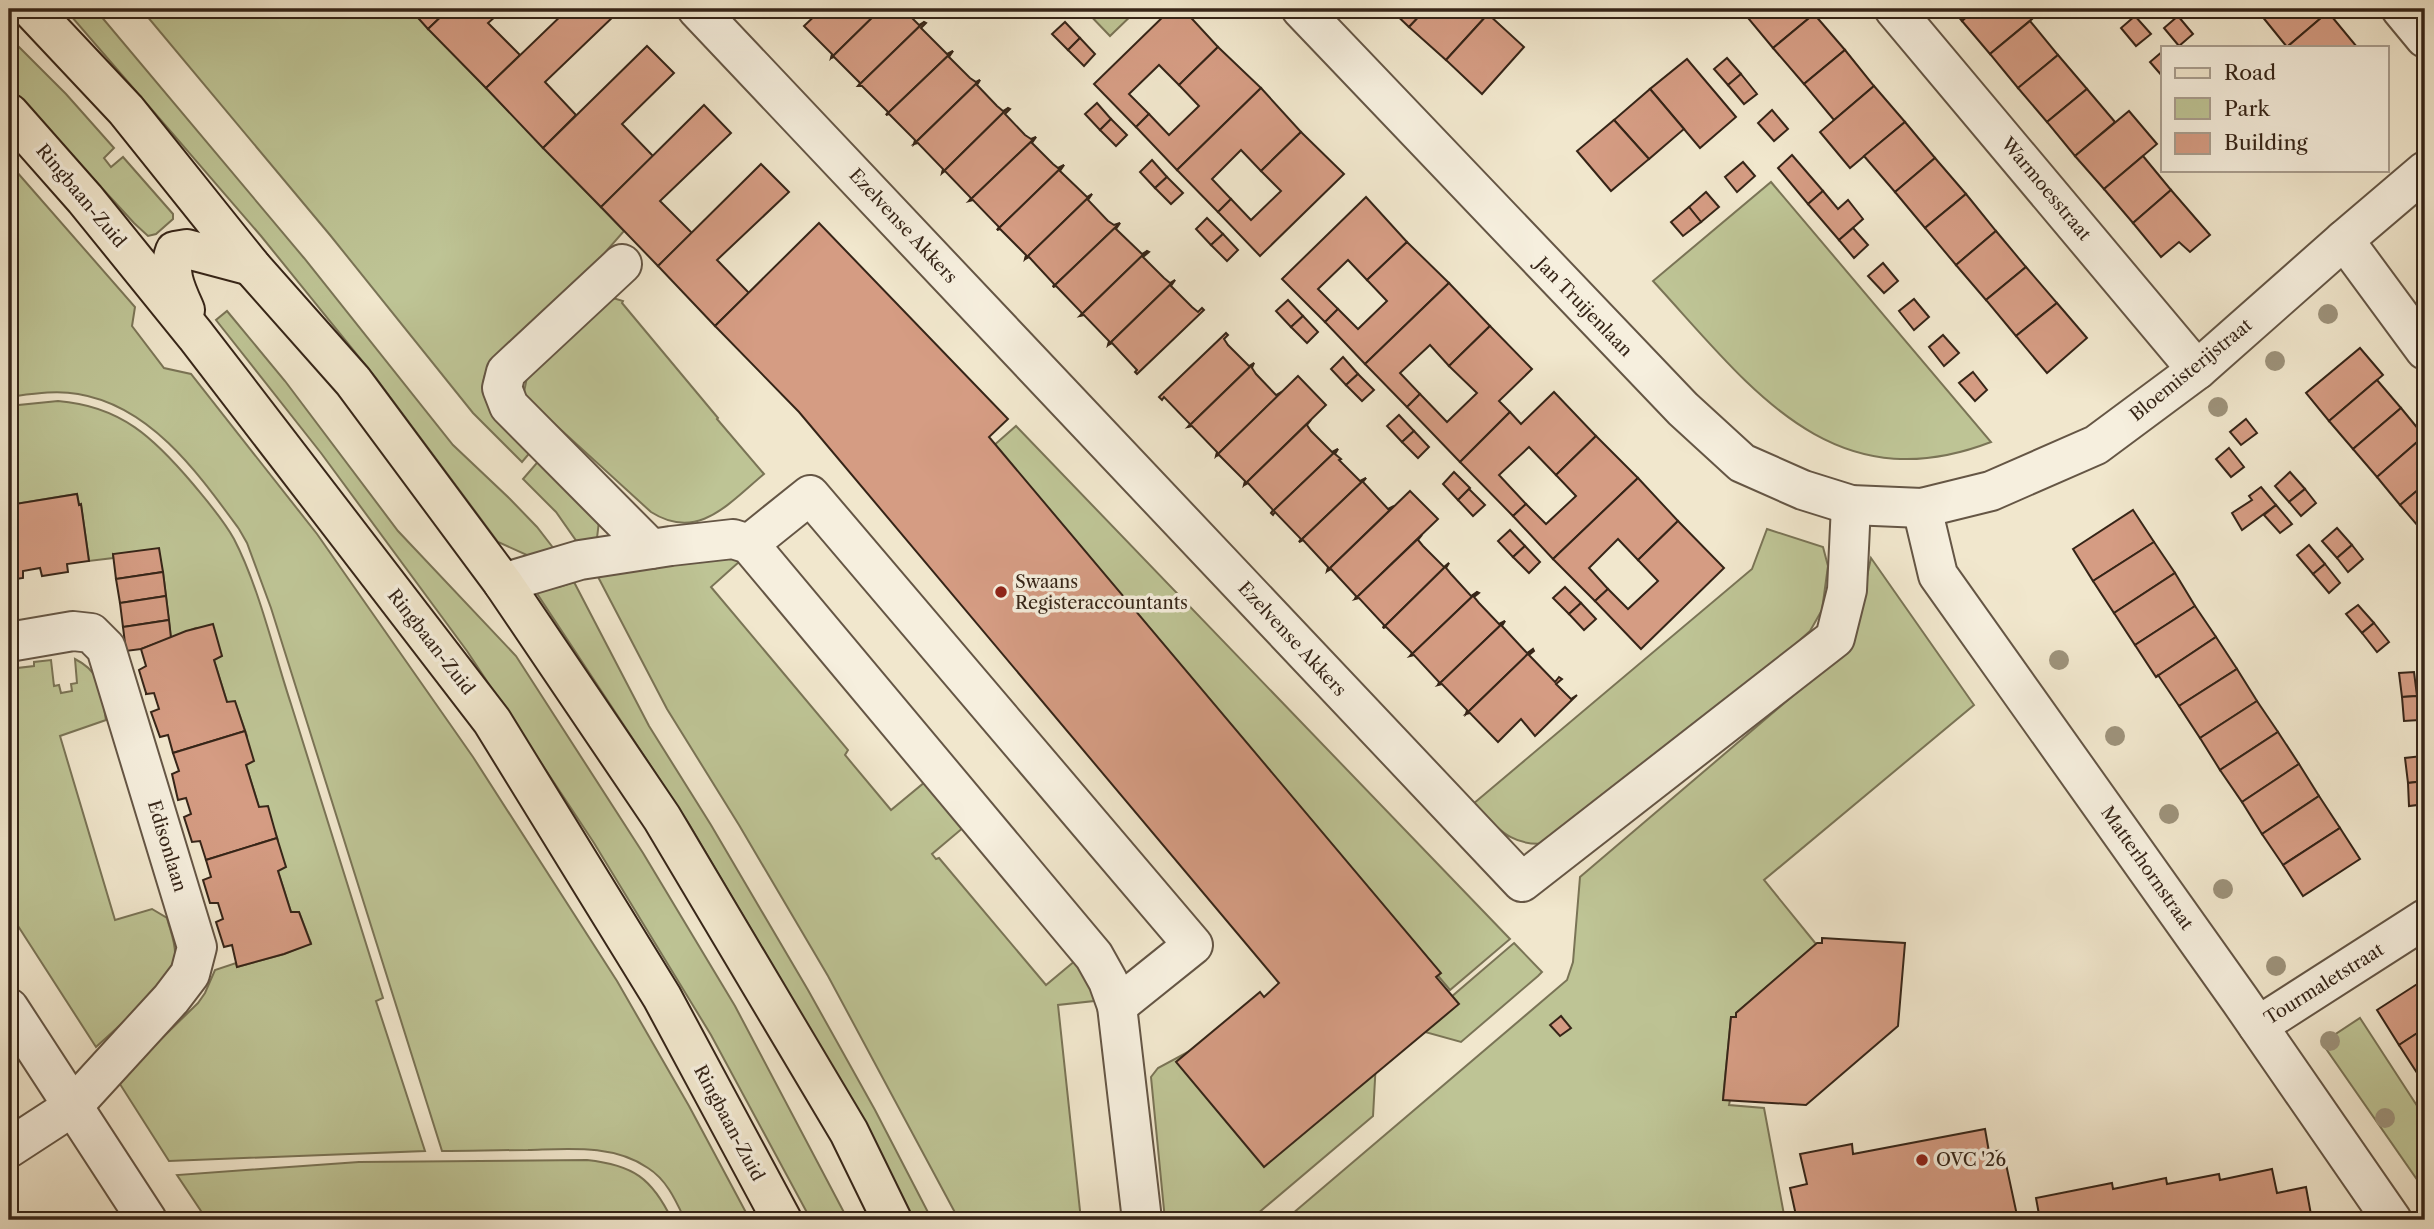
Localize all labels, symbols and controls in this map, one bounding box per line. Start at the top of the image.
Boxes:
legend [2161,46,2388,172]
text: Road [2224,60,2276,85]
text: Park [2224,96,2270,121]
text: Building [2224,130,2309,155]
street label: Warmoesstraat [1996,132,2096,246]
street label: Ringbaan-Zuid [31,140,131,252]
street label: Ezelvense Akkers [844,164,962,288]
street label: Jan Truijenlaan [1529,251,1637,361]
street label: Bloemisterijstraat [2126,314,2257,426]
place label: Swaans Registeraccountants [1015,571,1188,614]
street label: Ezelvense Akkers [1233,577,1351,701]
marker: Swaans Registeraccountants [993,584,1009,600]
street label: Ringbaan-Zuid [383,585,479,699]
street label: Edisonlaan [143,798,191,894]
street label: Matterhornstraat [2096,802,2198,935]
street label: Tourmaletstraat [2260,938,2388,1029]
street label: Ringbaan-Zuid [689,1061,769,1185]
place label: OVC '26 [1936,1149,2006,1171]
marker: OVC '26 [1914,1152,1930,1168]

